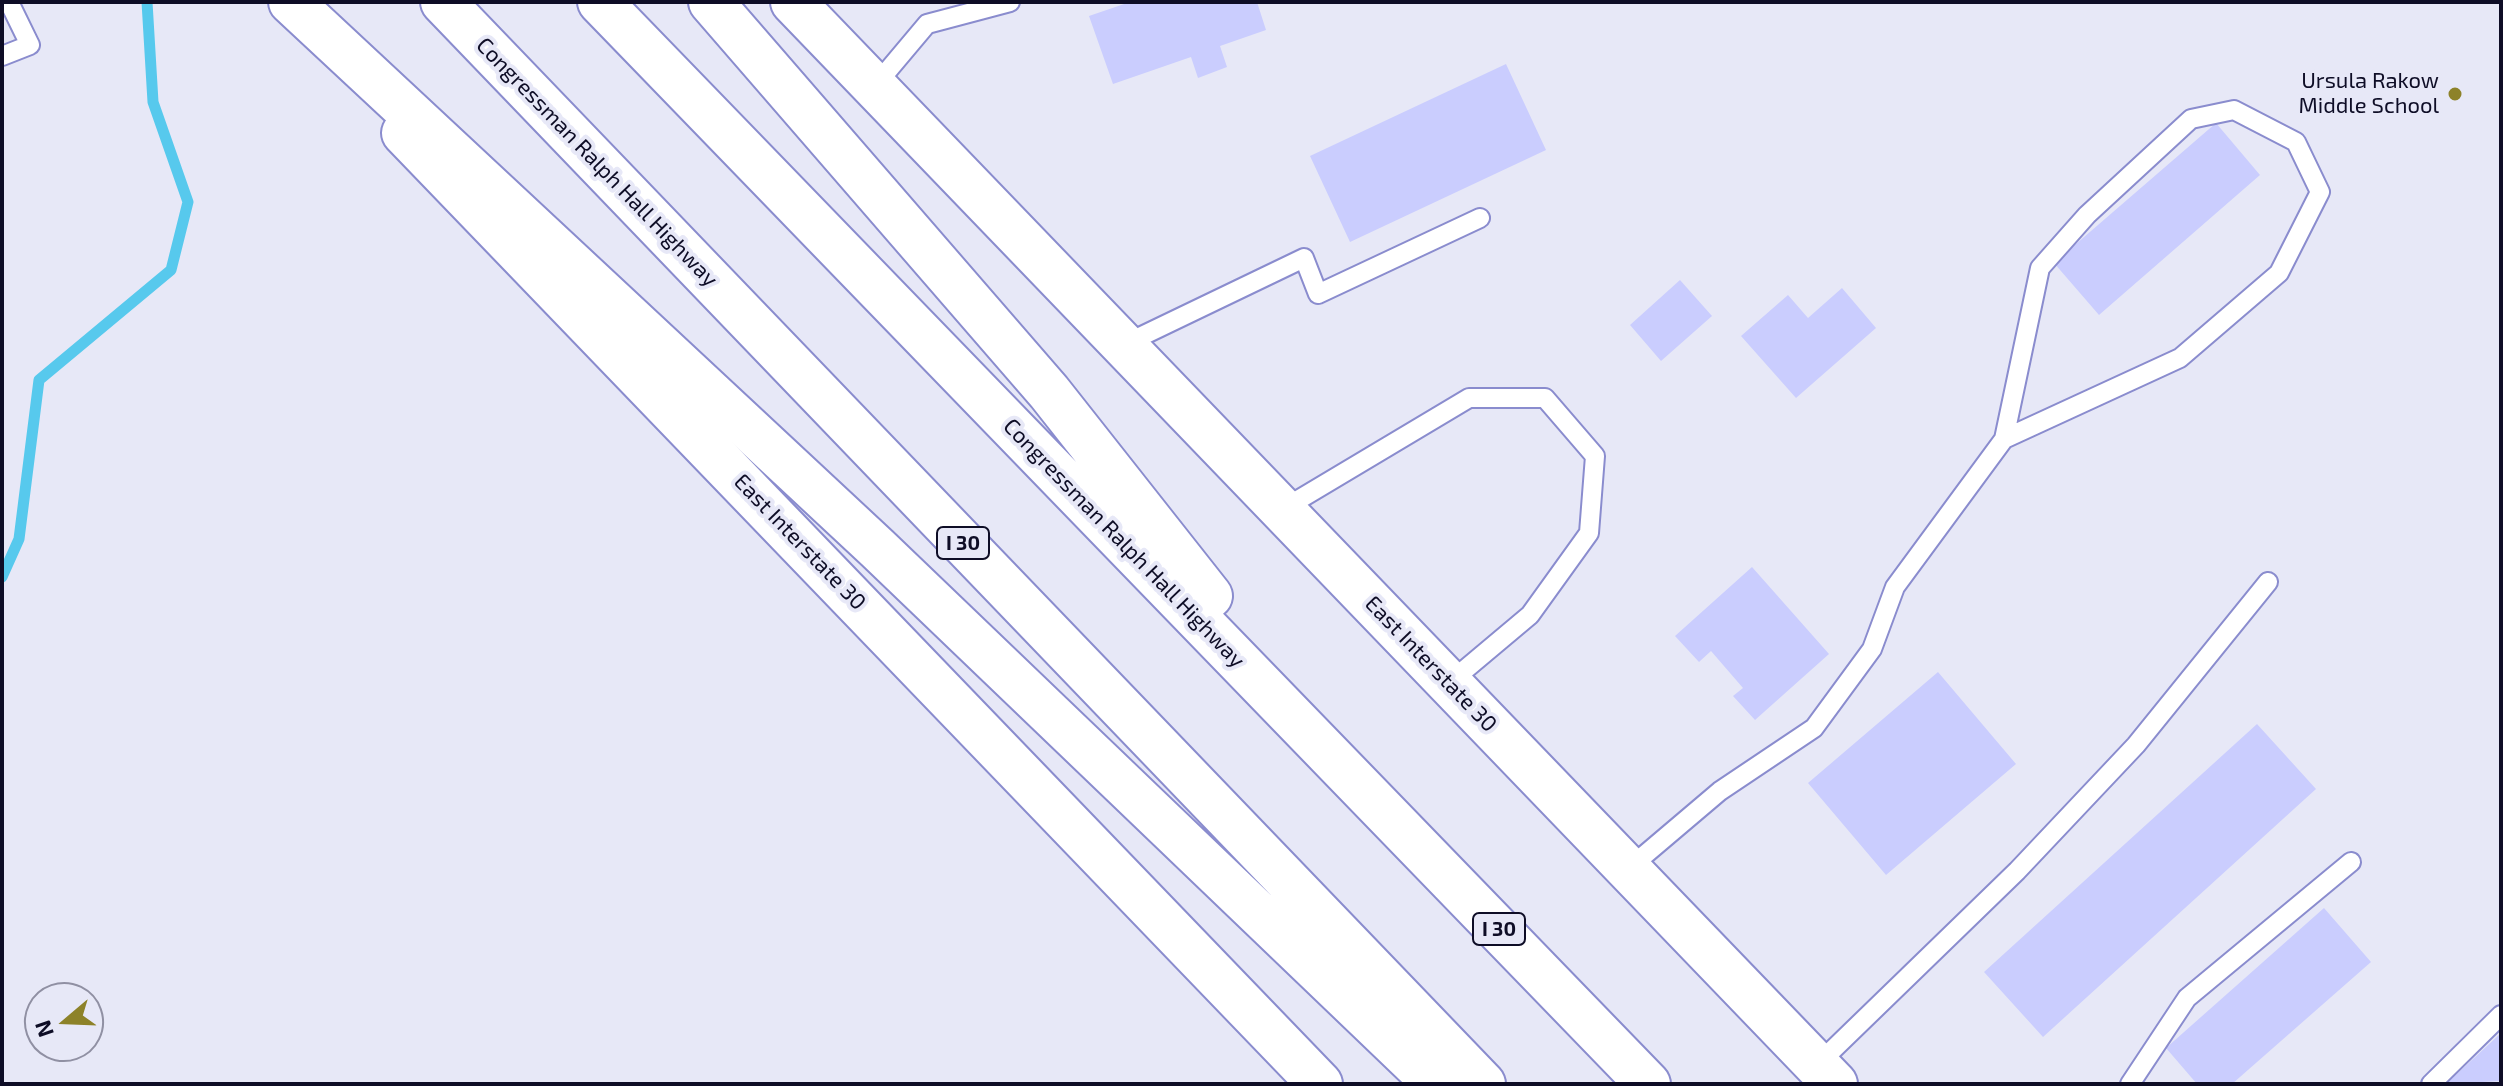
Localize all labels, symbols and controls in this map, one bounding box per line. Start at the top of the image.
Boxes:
street label: Congressman Ralph Hall Highway [471,32,723,292]
place label: Ursula Rakow Middle School [2298,68,2439,120]
marker: Ursula Rakow Middle School [2446,85,2464,103]
street label: Congressman Ralph Hall Highway [998,413,1250,673]
street label: East Interstate 30 [728,469,872,615]
road number: I 30 [937,527,989,559]
street label: East Interstate 30 [1359,591,1503,737]
road number: I 30 [1473,913,1525,945]
north arrow [24,982,104,1062]
text: N [28,1017,58,1041]

